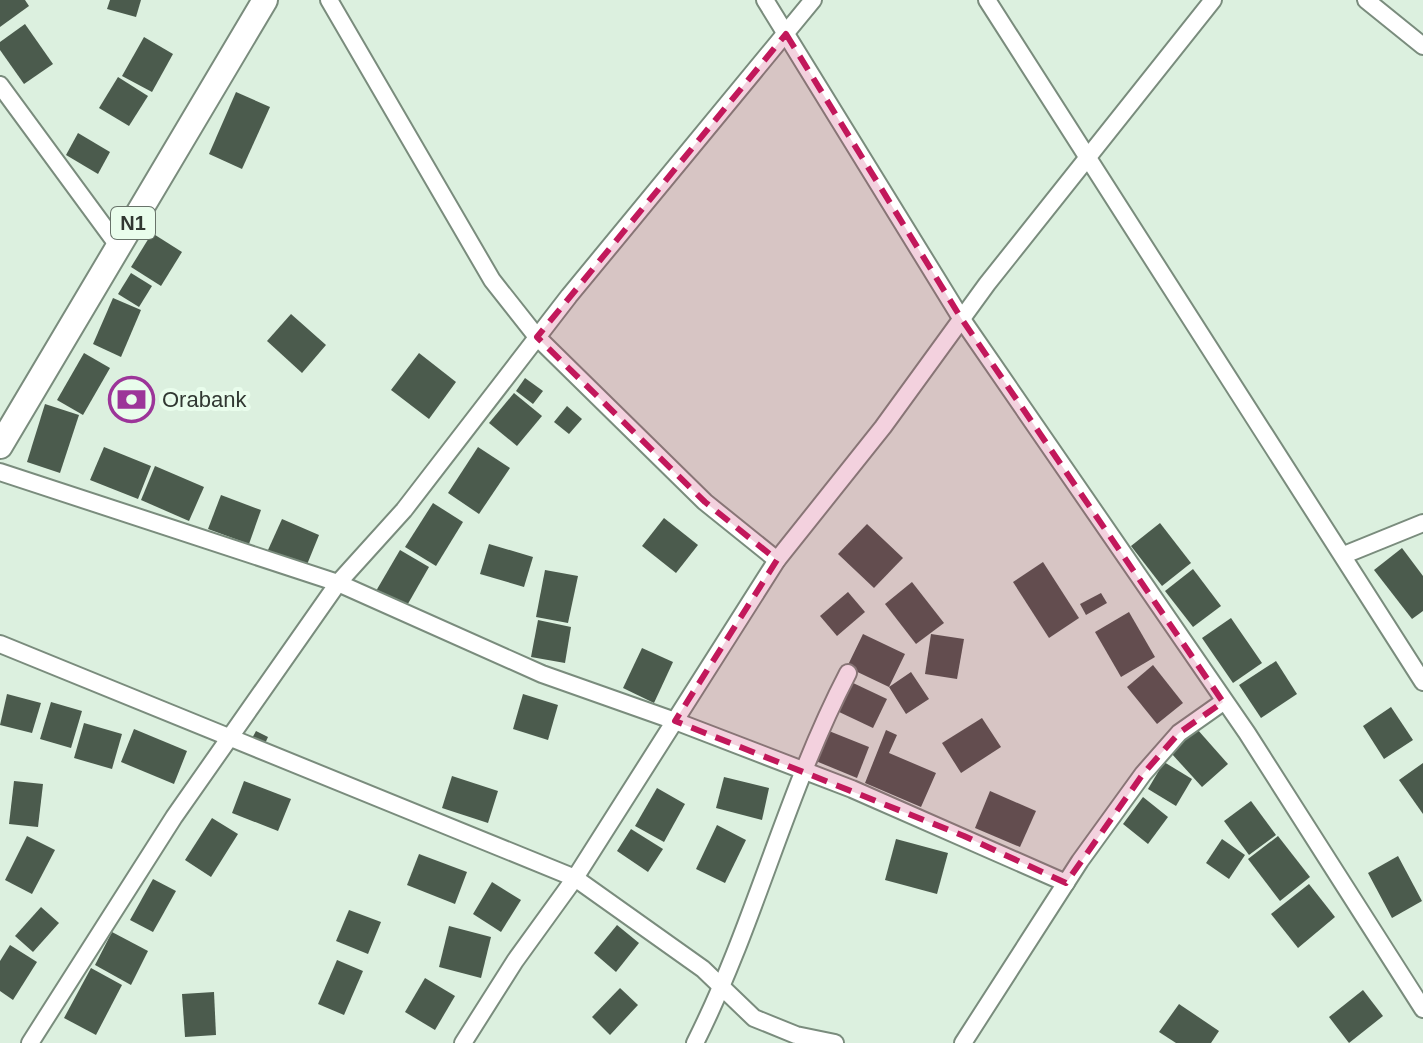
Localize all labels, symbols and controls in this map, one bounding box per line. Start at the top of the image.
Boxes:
road number: N1 [111,207,155,239]
bank icon: Orabank [107,375,155,423]
place label: Orabank [162,387,247,412]

